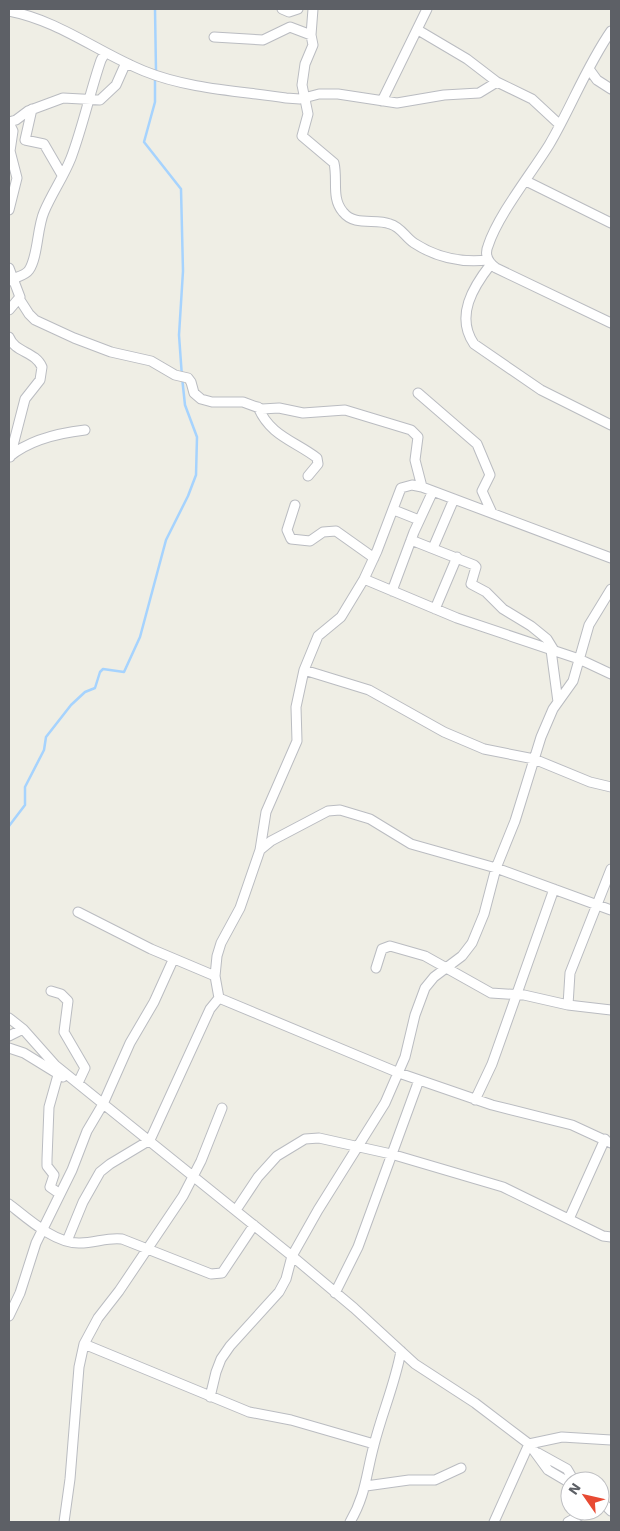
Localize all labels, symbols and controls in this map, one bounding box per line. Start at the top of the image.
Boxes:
north arrow [560,1471,610,1521]
text: N [565,1480,584,1498]

